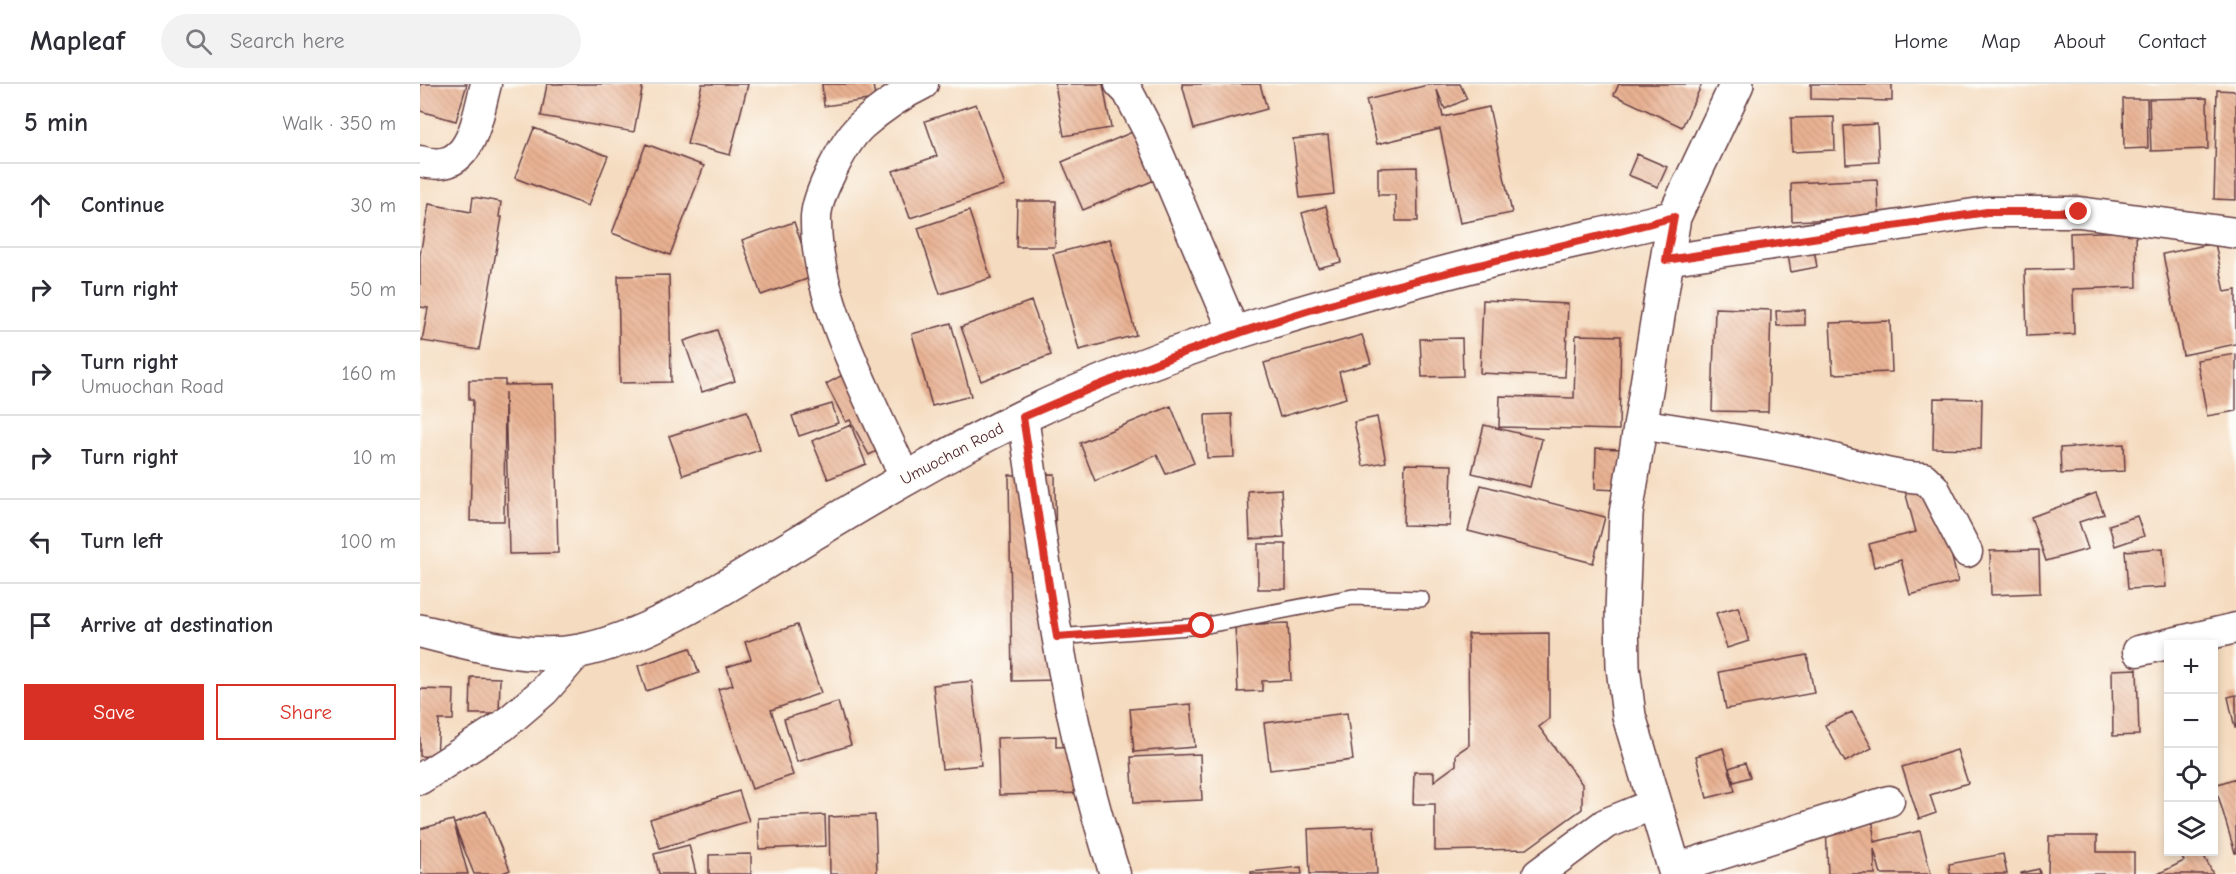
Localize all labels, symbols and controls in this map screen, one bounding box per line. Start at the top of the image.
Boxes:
search box [161,14,581,68]
text: Mapleaf [30,25,125,57]
icon: search [182,25,215,58]
text: Search here [230,28,344,54]
text: Home [1894,29,1948,53]
text: Map [1981,29,2021,53]
text: About [2054,29,2105,53]
text: Contact [2138,29,2206,53]
text: 5 min [24,108,88,138]
text: Walk · 350 m [282,112,396,135]
icon: ahead [24,189,57,222]
text: Continue [81,192,164,218]
text: 30 m [350,194,396,217]
route end [2065,198,2091,224]
icon: right [24,273,57,306]
text: Turn right [81,276,178,302]
text: 50 m [350,278,396,301]
text: Turn right [81,349,178,375]
icon: right [24,357,57,390]
text: 160 m [342,362,396,385]
text: Umuochan Road [81,375,224,398]
street label: Umuochan Road [897,419,1007,489]
icon: right [24,441,57,474]
text: Turn right [81,444,178,470]
text: 10 m [353,446,396,469]
icon: left [24,525,57,558]
text: Turn left [81,528,163,554]
text: 100 m [341,530,396,553]
icon: arrive [24,609,57,642]
text: Arrive at destination [81,612,273,638]
route start [1188,612,1214,638]
map controls [2164,640,2218,856]
button: + [2164,640,2218,694]
button: Save [24,684,204,740]
button: Share [216,684,396,740]
button: − [2164,694,2218,748]
button: locate [2164,748,2218,802]
button: layers [2164,802,2218,856]

